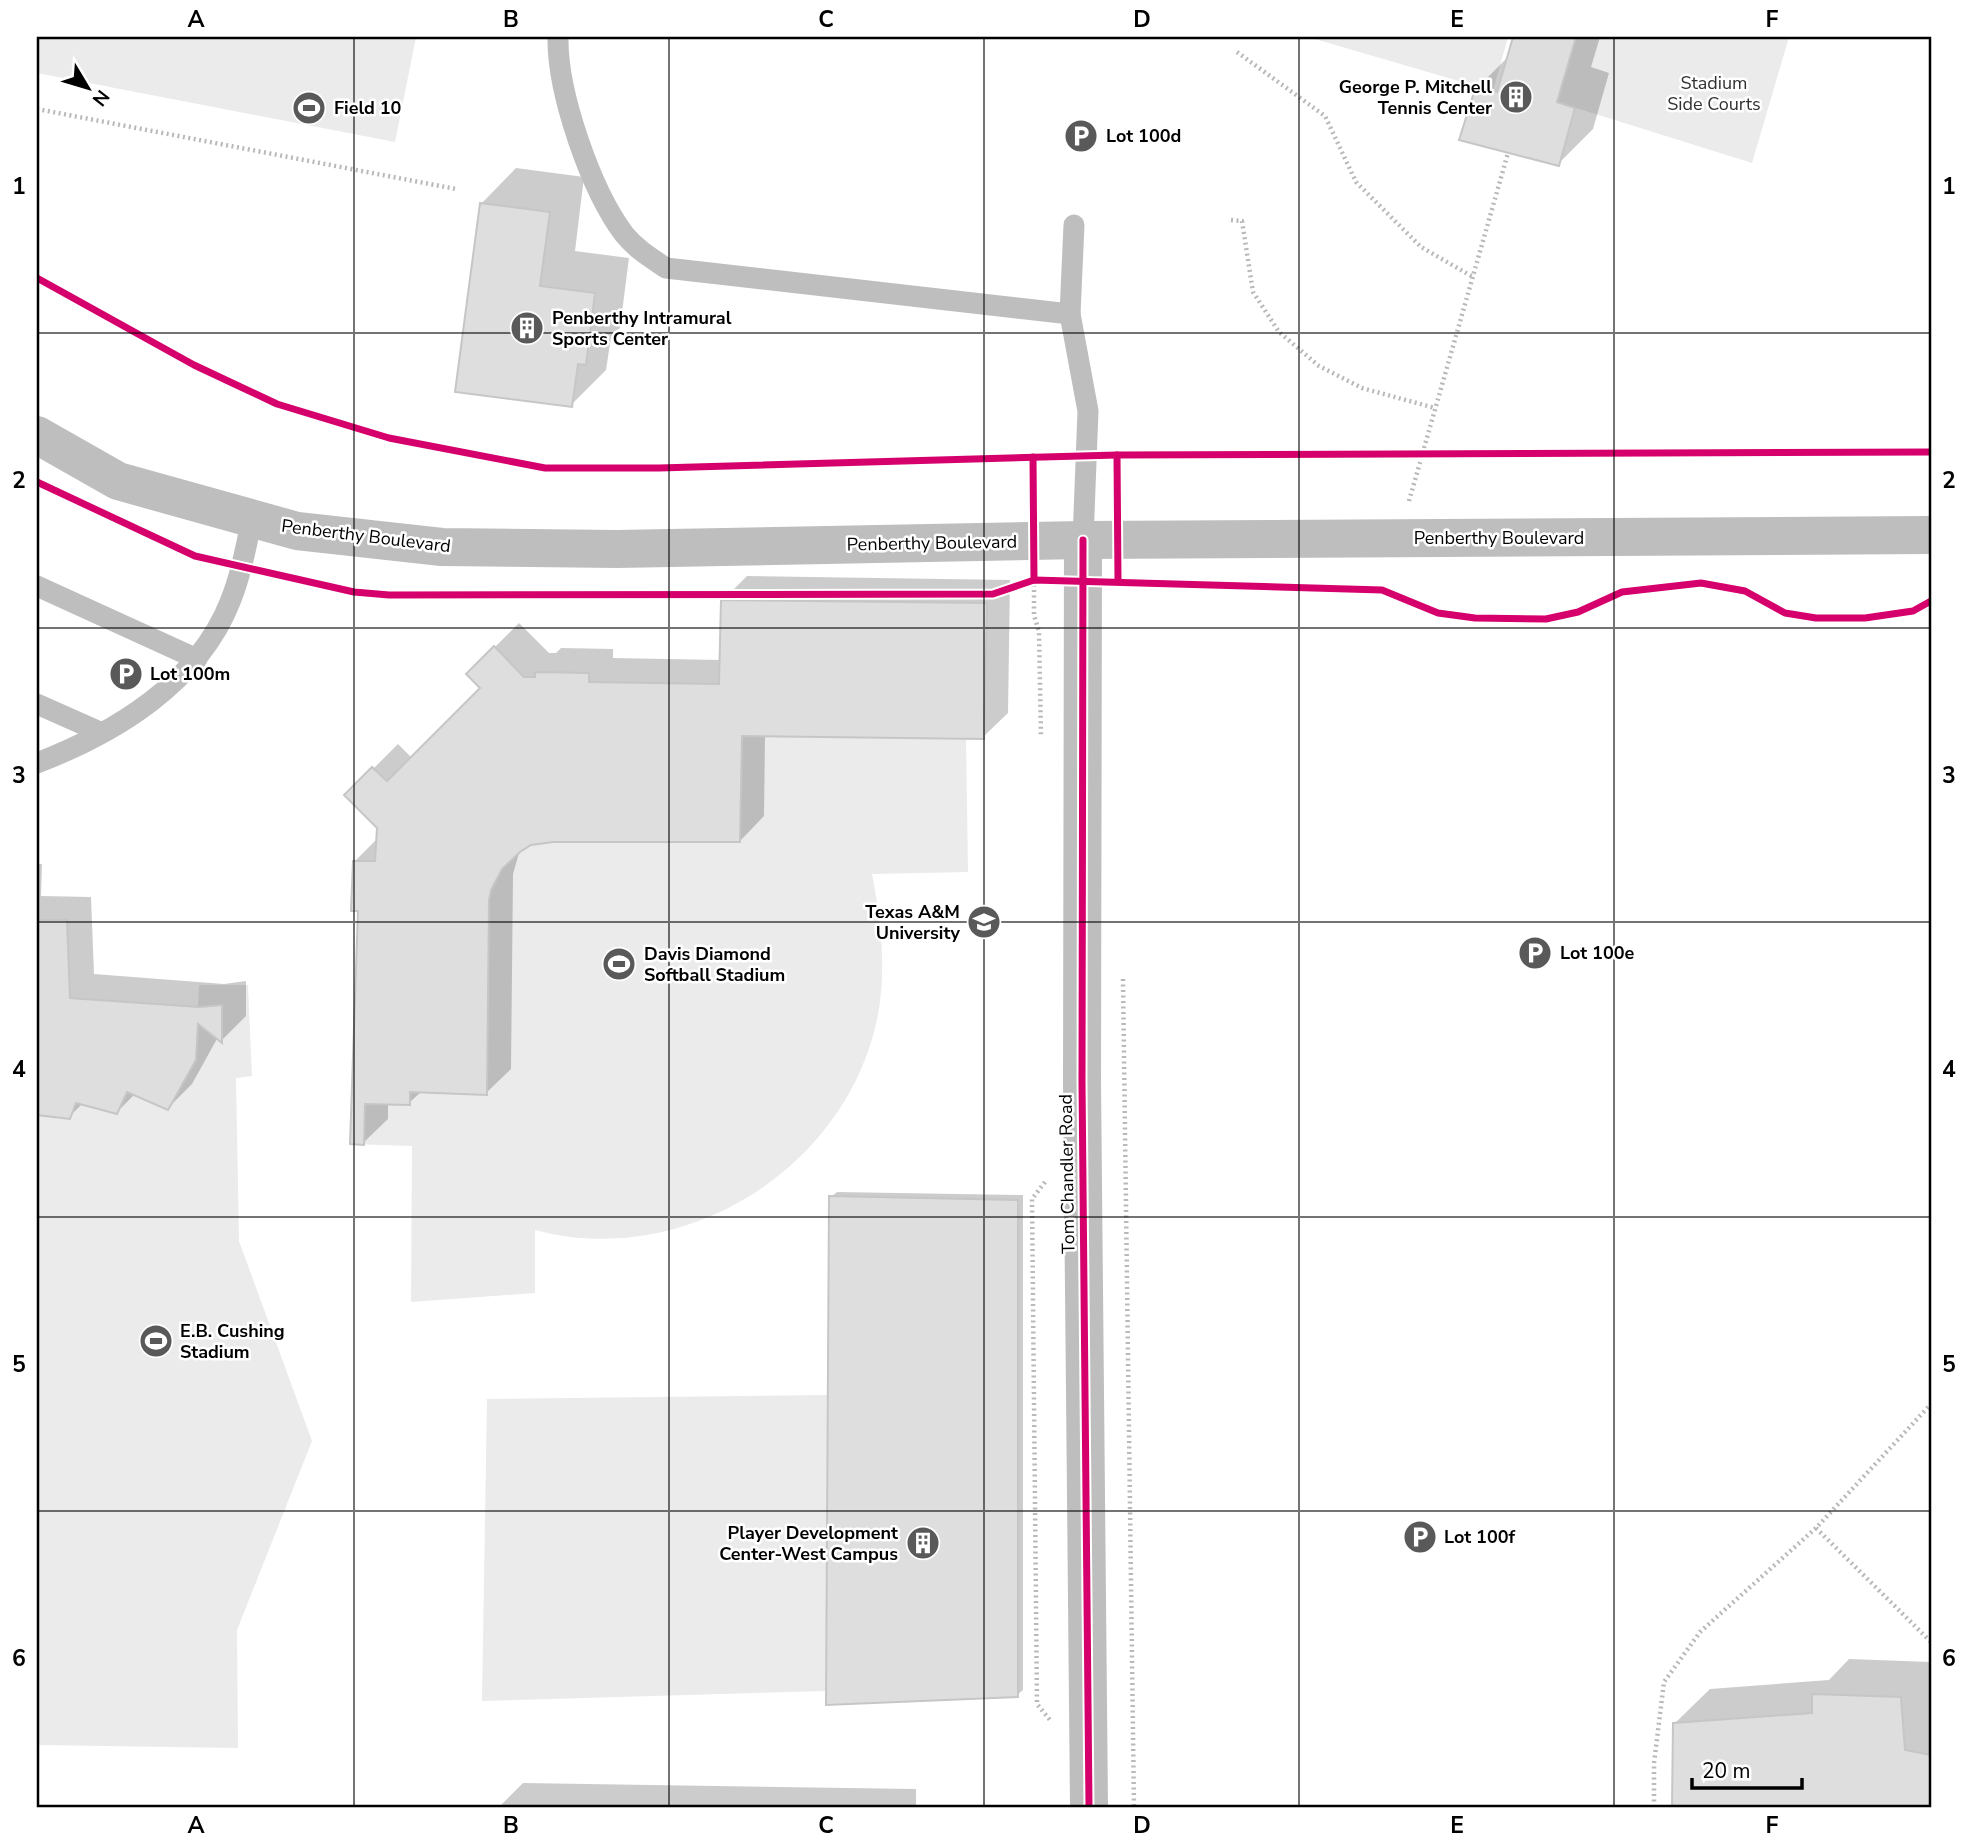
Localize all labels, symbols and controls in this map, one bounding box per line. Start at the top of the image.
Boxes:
text: A [187,4,205,35]
text: B [503,4,519,35]
text: C [818,4,834,35]
text: D [1133,4,1151,35]
text: E [1450,4,1464,35]
text: F [1766,4,1779,35]
north arrow [52,52,122,122]
park label: Stadium Side Courts [1667,71,1761,116]
place label: George P. Mitchell Tennis Center [1339,75,1492,120]
building icon: George P. Mitchell Tennis Center [1497,78,1535,116]
text: N [86,84,115,111]
sports icon: Field 10 [290,89,328,127]
place label: Field 10 [334,96,402,120]
parking icon: Lot 100d [1062,117,1100,155]
place label: Lot 100d [1106,124,1181,148]
text: 1 [12,171,26,202]
text: 1 [1942,171,1956,202]
place label: Penberthy Intramural Sports Center [552,306,732,351]
building icon: Penberthy Intramural Sports Center [508,309,546,347]
text: 2 [12,465,26,496]
text: 2 [1942,465,1956,496]
street label: Penberthy Boulevard [280,514,452,558]
street label: Penberthy Boulevard [1414,526,1584,550]
street label: Penberthy Boulevard [847,530,1017,556]
parking icon: Lot 100m [107,655,145,693]
place label: Lot 100m [150,662,230,686]
text: 3 [12,760,26,791]
text: 3 [1942,760,1956,791]
place label: Texas A&M University [865,900,961,945]
school or university icon: Texas A&M University [965,903,1003,941]
parking icon: Lot 100e [1516,934,1554,972]
place label: Lot 100e [1560,941,1634,965]
place label: Davis Diamond Softball Stadium [644,942,785,987]
sports icon: Davis Diamond Softball Stadium [600,945,638,983]
text: 4 [12,1054,26,1085]
text: 4 [1942,1054,1956,1085]
street label: Tom Chandler Road [1054,1094,1080,1254]
place label: E.B. Cushing Stadium [180,1319,285,1364]
sports icon: E.B. Cushing Stadium [137,1322,175,1360]
text: 5 [12,1349,26,1380]
text: 5 [1942,1349,1956,1380]
parking icon: Lot 100f [1401,1518,1439,1556]
place label: Player Development Center-West Campus [719,1521,898,1566]
building icon: Player Development Center-West Campus [904,1524,942,1562]
place label: Lot 100f [1444,1525,1515,1549]
text: 6 [12,1643,26,1674]
text: 6 [1942,1643,1956,1674]
scale bar [1692,1746,1802,1790]
text: 20 m [1702,1757,1751,1785]
text: A [187,1810,205,1841]
text: B [503,1810,519,1841]
text: C [818,1810,834,1841]
text: D [1133,1810,1151,1841]
text: E [1450,1810,1464,1841]
text: F [1766,1810,1779,1841]

